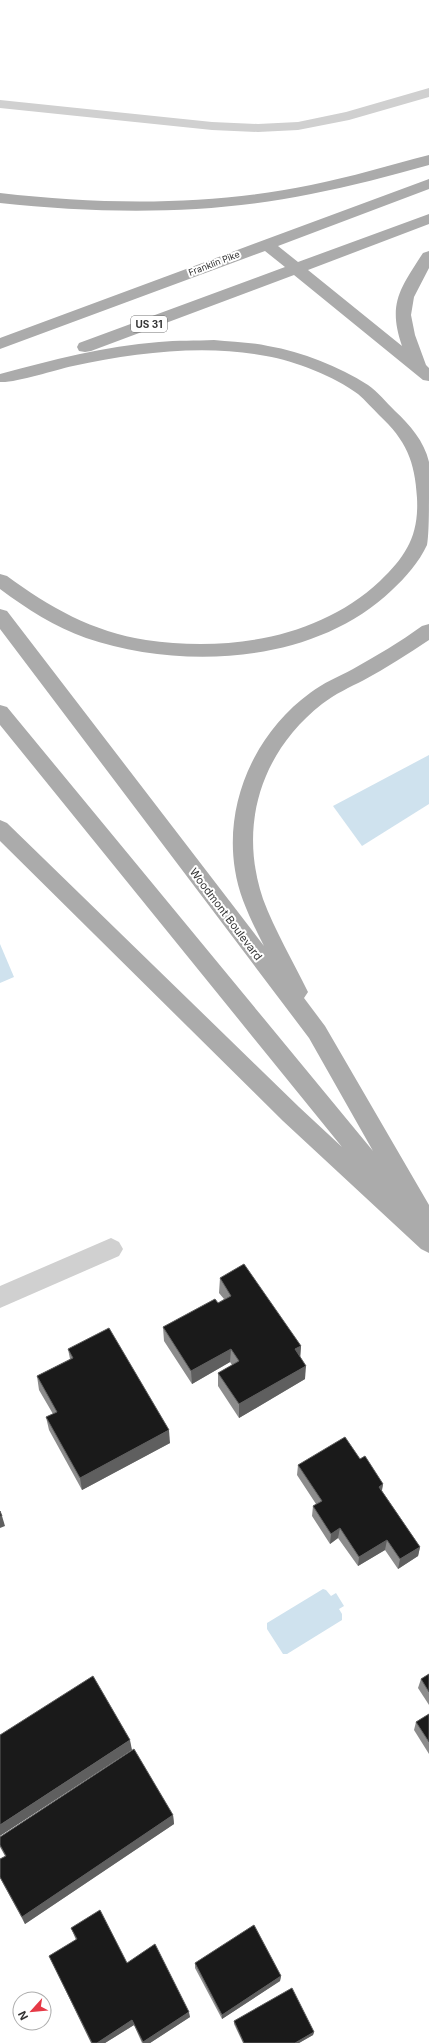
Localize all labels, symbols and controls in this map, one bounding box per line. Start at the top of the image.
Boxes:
street label: Franklin Pike [187,248,241,278]
road number: US 31 [131,316,167,332]
street label: Woodmont Boulevard [187,865,265,963]
north arrow [12,1991,52,2031]
text: N [15,2009,31,2022]

